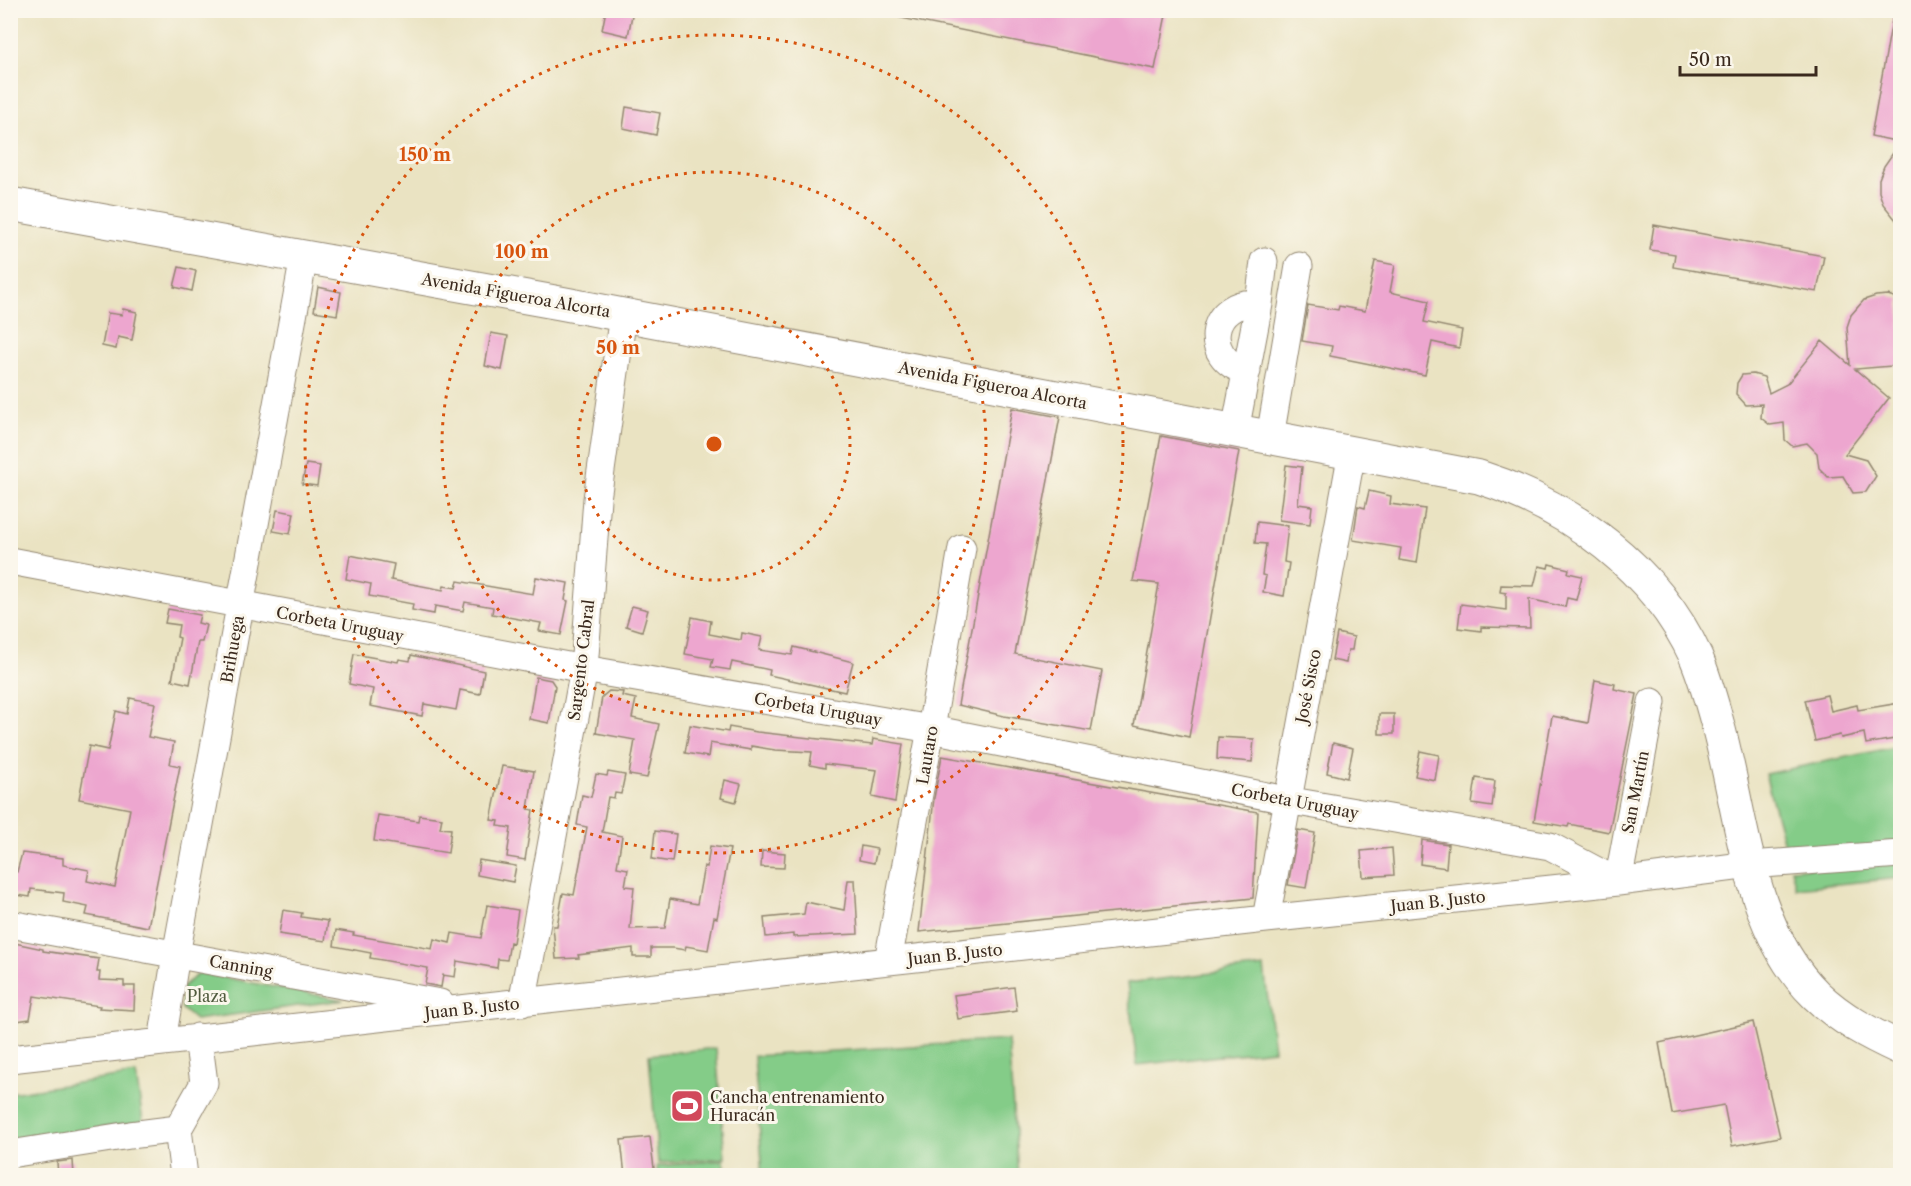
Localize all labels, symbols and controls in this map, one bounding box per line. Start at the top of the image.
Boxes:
scale bar [1680,39,1816,77]
text: 50 m [1689,49,1732,71]
text: 150 m [399,144,451,166]
text: 100 m [495,241,549,263]
street label: Avenida Figueroa Alcorta [419,268,613,322]
text: 50 m [596,337,640,359]
street label: Avenida Figueroa Alcorta [896,357,1089,413]
centre of rings [704,434,724,454]
street label: Sargento Cabral [564,598,598,722]
street label: Corbeta Uruguay [275,602,406,646]
street label: Brihuega [216,613,248,684]
street label: José Sisco [1290,647,1325,728]
street label: Corbeta Uruguay [753,688,885,730]
street label: Lautaro [912,724,942,786]
street label: San Martín [1617,749,1653,835]
street label: Corbeta Uruguay [1230,779,1361,823]
street label: Juan B. Justo [1387,886,1487,916]
street label: Juan B. Justo [904,939,1004,969]
street label: Canning [208,951,275,982]
park label: Plaza [187,986,228,1006]
street label: Juan B. Justo [421,993,521,1023]
place label: Cancha entrenamiento Huracán [710,1087,885,1125]
sports icon: Cancha entrenamiento Huracán [669,1088,705,1124]

